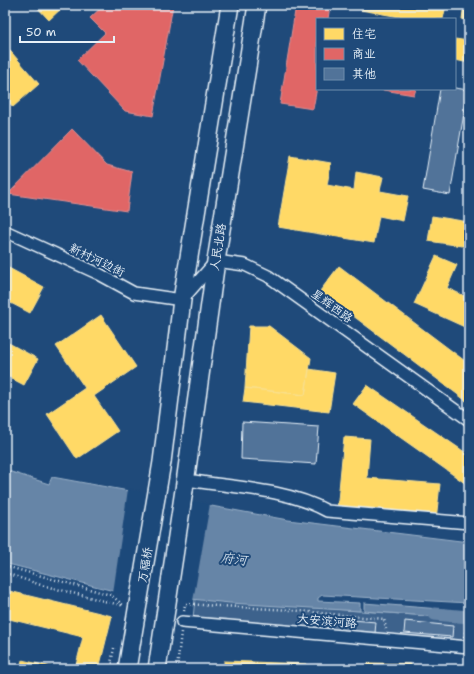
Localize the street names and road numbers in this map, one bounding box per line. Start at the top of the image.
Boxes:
street label: 人民北路 [206,222,230,272]
street label: 新村河边街 [67,240,127,280]
street label: 星辉西路 [308,285,356,327]
street label: 万福桥 [134,545,156,584]
street label: 大安滨河路 [296,610,358,632]

